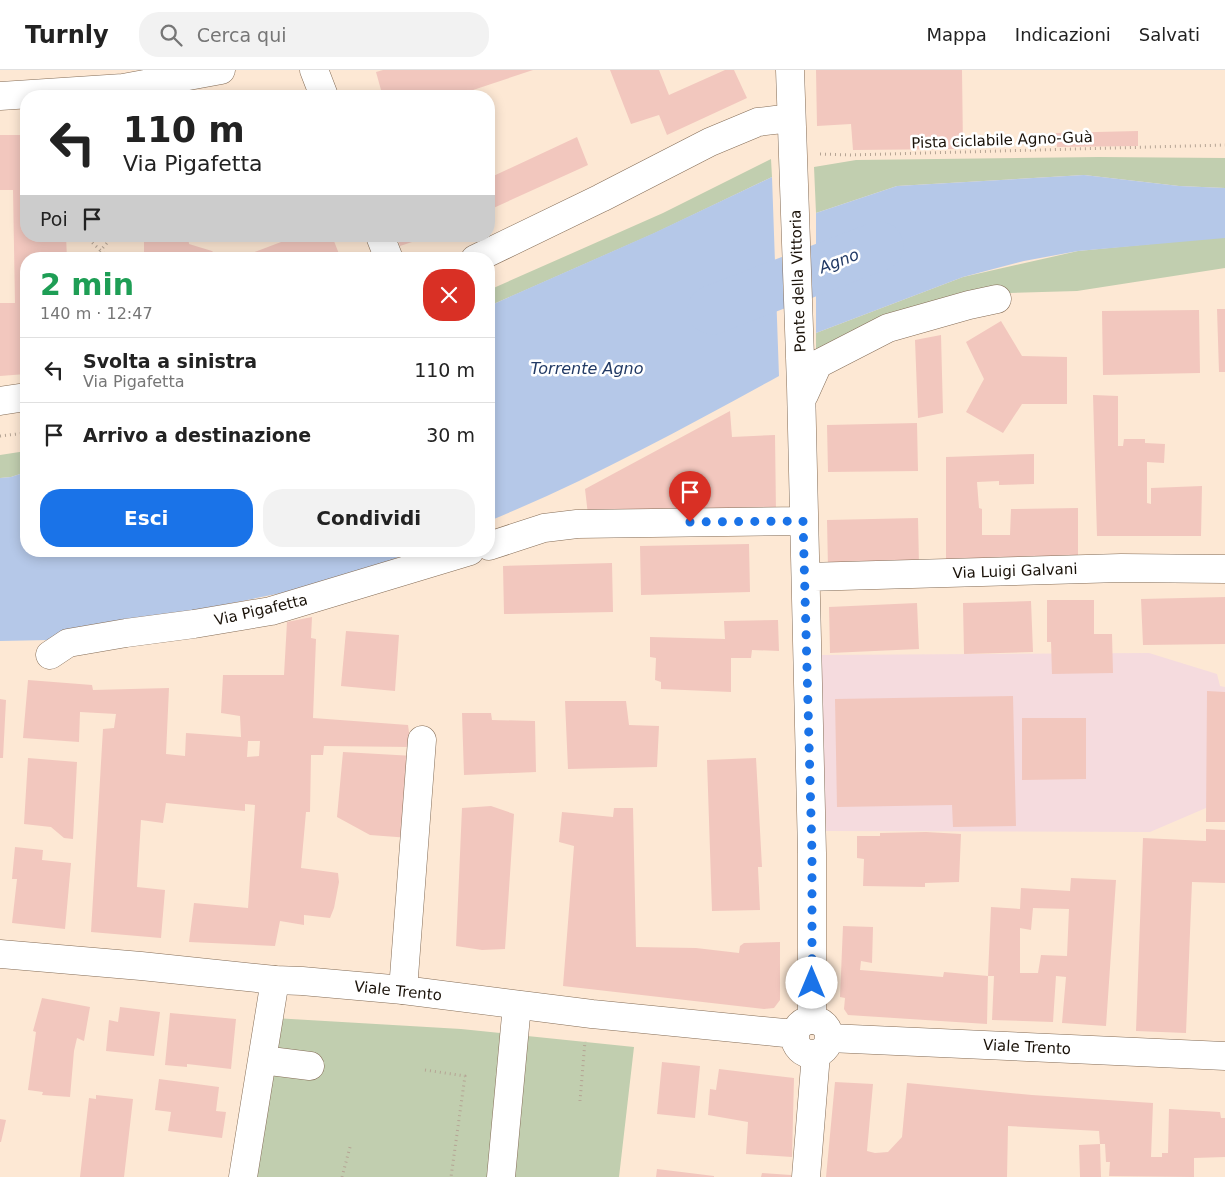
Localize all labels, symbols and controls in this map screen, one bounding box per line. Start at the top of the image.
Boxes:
search box [139,12,489,57]
text: Turnly [25,21,109,49]
icon: search [157,21,185,49]
text: Cerca qui [197,24,287,46]
text: Mappa [926,24,987,45]
text: Indicazioni [1015,24,1111,45]
text: Salvati [1139,24,1200,45]
icon: left [40,110,105,175]
text: 110 m [123,110,245,150]
street label: Pista ciclabile Agno-Guà [911,128,1093,152]
text: Via Pigafetta [123,151,263,176]
icon: arrive [78,205,106,233]
text: Poi [40,208,68,230]
street label: Ponte della Vittoria [787,209,809,353]
water label: Agno [816,245,862,278]
text: 2 min [40,267,134,302]
button: close [423,269,475,321]
text: 140 m · 12:47 [40,304,153,323]
text: Svolta a sinistra [83,350,257,372]
icon: left [40,356,68,384]
text: 110 m [414,359,475,381]
water label: Torrente Agno [531,359,644,378]
text: Via Pigafetta [83,372,184,391]
icon: arrive [40,421,68,449]
text: Arrivo a destinazione [83,424,311,446]
text: 30 m [426,424,475,446]
pin [669,471,711,522]
icon: arrive [676,478,704,506]
button: Esci [40,489,253,547]
button: Condividi [263,489,475,547]
street label: Via Luigi Galvani [952,560,1078,582]
street label: Via Pigafetta [213,591,309,629]
position arrow [785,956,837,1008]
street label: Viale Trento [353,977,443,1005]
street label: Viale Trento [983,1036,1071,1058]

